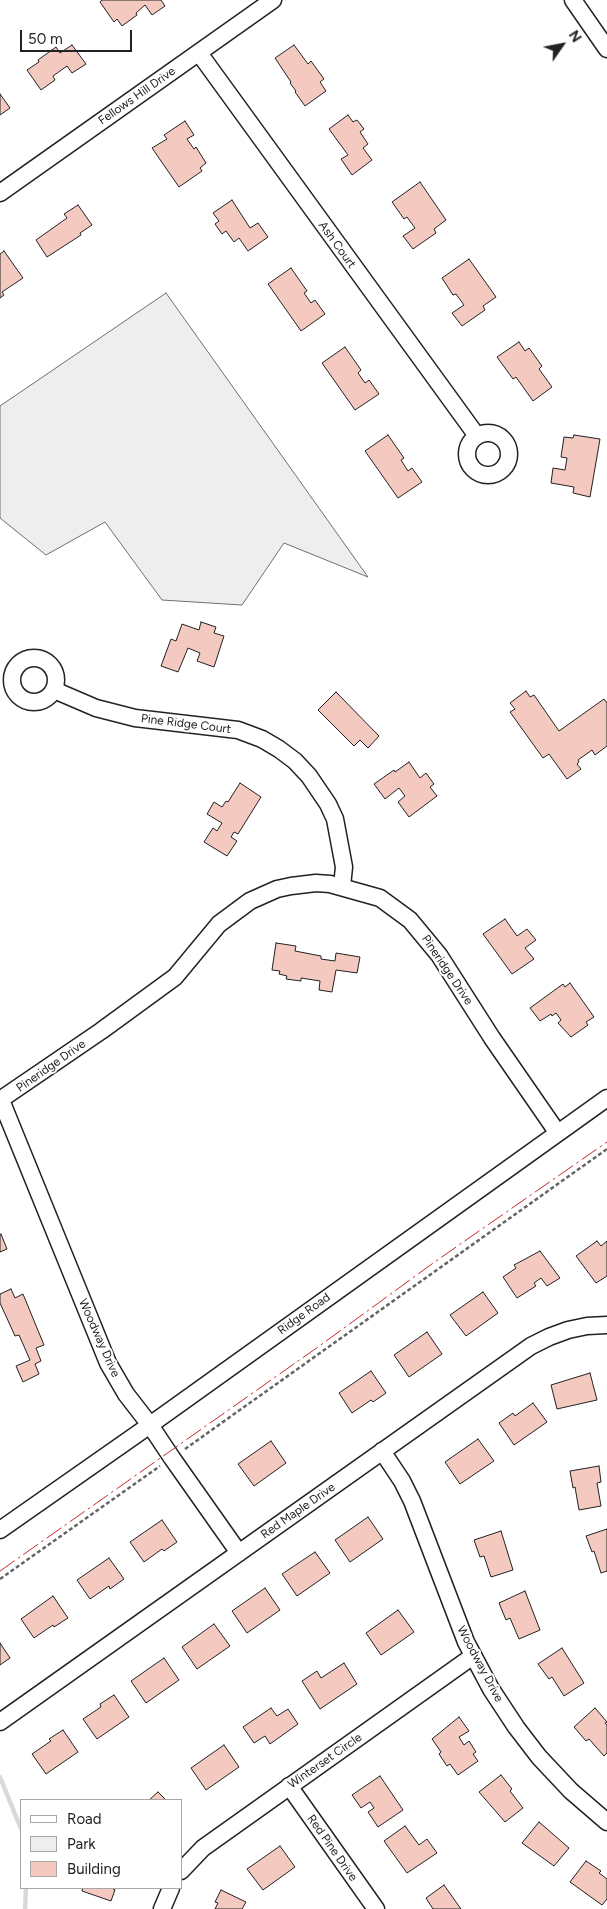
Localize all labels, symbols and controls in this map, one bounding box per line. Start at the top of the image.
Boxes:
scale bar [22,20,135,52]
north arrow [537,20,587,70]
text: N [565,27,585,46]
text: 50 m [28,30,63,48]
street label: Fellows Hill Drive [96,64,178,128]
street label: Ash Court [315,219,359,271]
street label: Pine Ridge Court [140,711,232,737]
street label: Pineridge Drive [418,932,476,1008]
street label: Pineridge Drive [14,1037,88,1095]
street label: Ridge Road [275,1290,333,1338]
street label: Woodway Drive [75,1297,123,1379]
street label: Red Maple Drive [258,1480,338,1542]
street label: Woodway Drive [454,1623,506,1705]
street label: Winterset Circle [285,1730,365,1792]
legend [20,1799,182,1889]
text: Road [67,1810,102,1828]
street label: Red Pine Drive [304,1812,360,1884]
text: Park [67,1835,96,1853]
text: Building [67,1860,121,1878]

